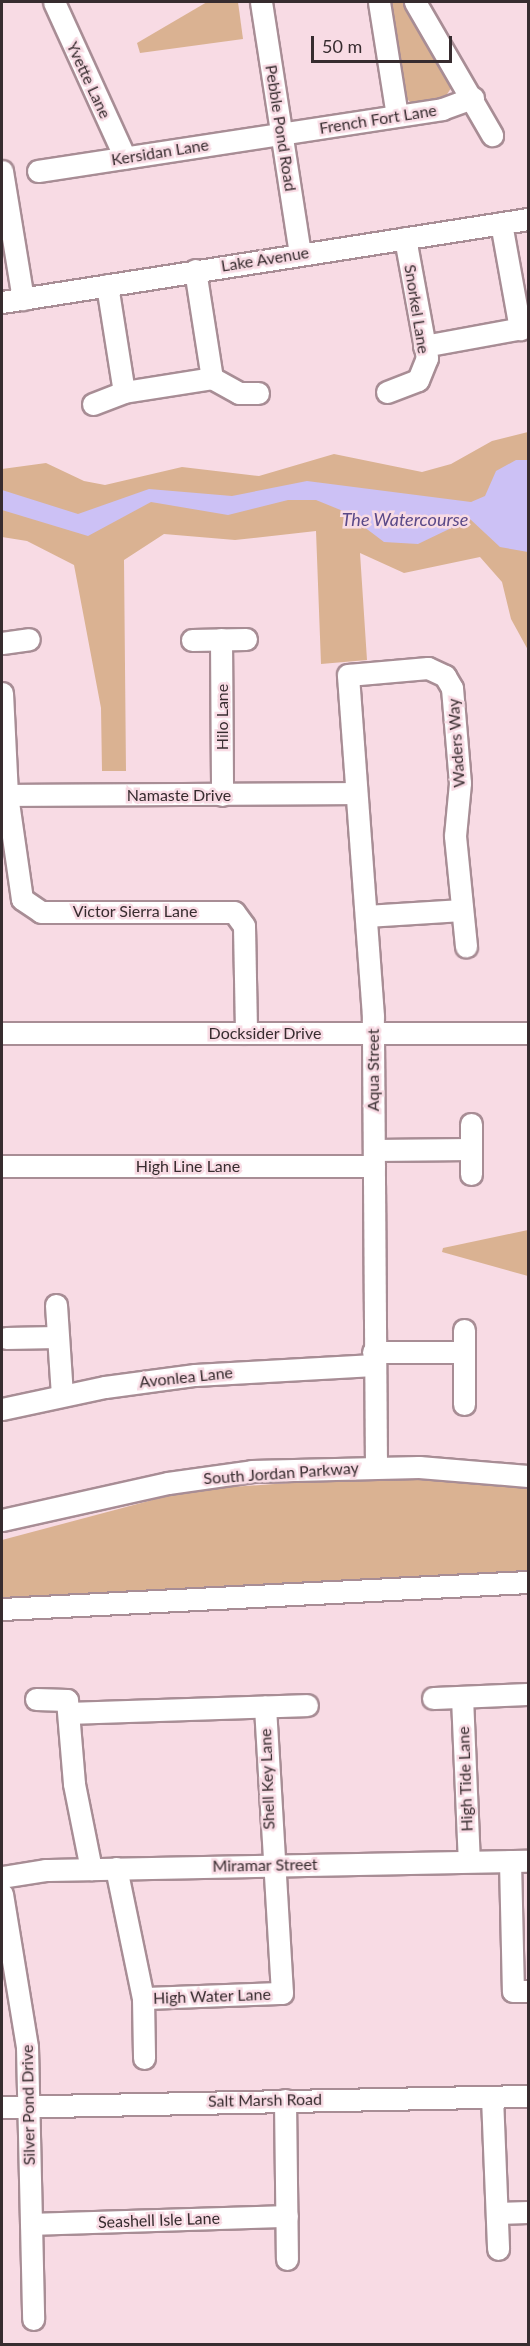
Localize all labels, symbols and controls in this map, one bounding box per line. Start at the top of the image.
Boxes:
scale bar [314,24,455,62]
text: 50 m [322,35,362,57]
street label: Yvette Lane [63,39,115,121]
street label: Pebble Pond Road [262,63,300,193]
street label: French Fort Lane [318,100,438,138]
street label: Kersidan Lane [110,135,210,169]
street label: Lake Avenue [219,243,311,275]
street label: Snorkel Lane [400,263,434,355]
water label: The Watercourse [342,508,468,530]
street label: Hilo Lane [212,684,232,750]
street label: Waders Way [443,698,469,788]
street label: Namaste Drive [127,785,231,805]
street label: Victor Sierra Lane [72,901,198,921]
street label: Docksider Drive [208,1023,322,1043]
street label: Aqua Street [363,1029,383,1111]
street label: High Line Lane [136,1156,240,1176]
street label: Avonlea Lane [138,1363,234,1391]
street label: South Jordan Parkway [202,1458,360,1488]
street label: High Tide Lane [454,1726,476,1832]
street label: Shell Key Lane [256,1728,278,1830]
street label: Miramar Street [212,1854,318,1876]
street label: High Water Lane [153,1984,271,2008]
street label: Silver Pond Drive [17,2044,39,2166]
street label: Salt Marsh Road [208,2089,322,2111]
street label: Seashell Isle Lane [98,2208,220,2232]

